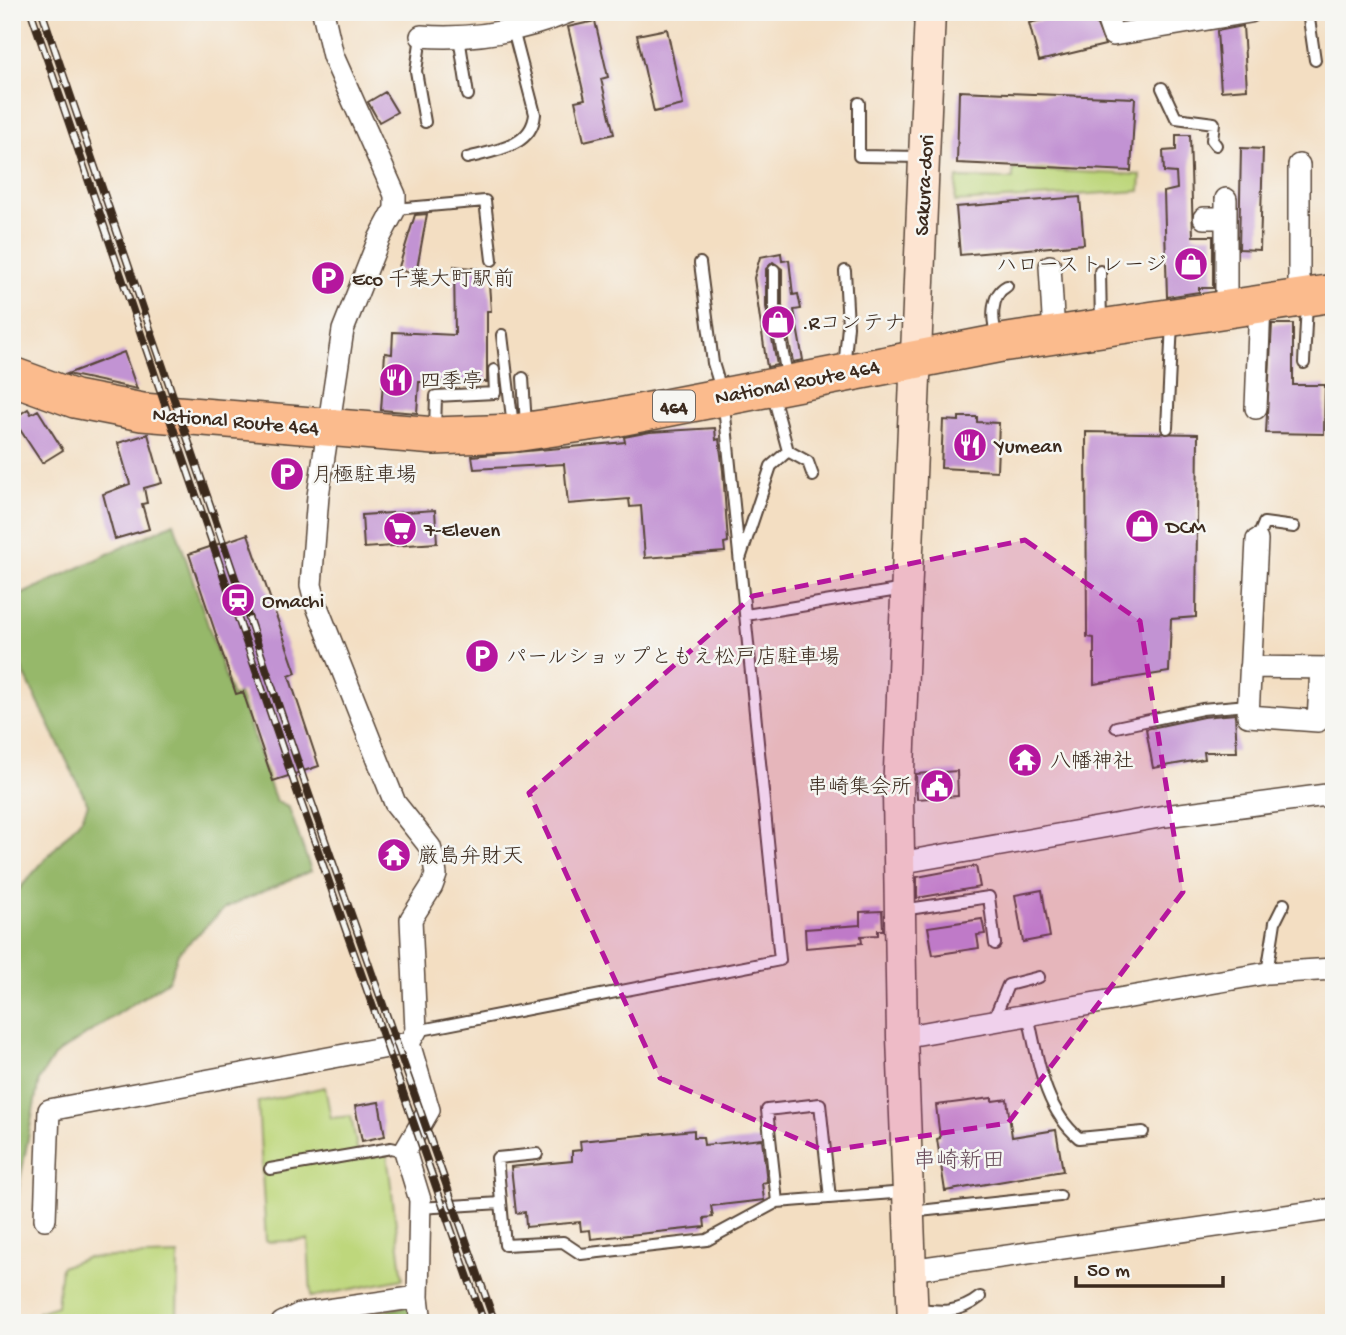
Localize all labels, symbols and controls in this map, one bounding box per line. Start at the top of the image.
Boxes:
street label: Sakura-dori [911,134,942,237]
shop icon: ハローストレージ [1172,245,1210,283]
place label: ハローストレージ [996,255,1166,280]
parking icon: Eco 千葉大町駅前 [309,259,347,297]
place label: Eco 千葉大町駅前 [352,267,514,294]
shop icon: .Rコンテナ [759,303,797,341]
place label: .Rコンテナ [802,313,905,338]
street label: National Route 464 [713,356,882,413]
restaurant icon: 四季亭 [377,361,415,399]
place label: 四季亭 [420,370,483,396]
road number: 464 [653,390,695,422]
street label: National Route 464 [151,404,320,443]
restaurant icon: Yumean [951,426,989,464]
place label: Yumean [993,436,1062,461]
parking icon: 月極駐車場 [268,455,306,493]
place label: 月極駐車場 [312,463,417,490]
shop icon: DCM [1123,507,1161,545]
supermarket icon: 7-Eleven [381,510,419,548]
place label: DCM [1164,517,1206,542]
place label: 7-Eleven [423,520,500,545]
station icon: Omachi [219,581,257,619]
place label: Omachi [262,591,324,616]
parking icon: パールショップともえ松戸店駐車場 [463,637,501,675]
place label: パールショップともえ松戸店駐車場 [506,645,840,672]
temple icon: 八幡神社 [1006,741,1044,779]
place label: 八幡神社 [1050,750,1134,776]
public building icon: 串崎集会所 [918,767,956,805]
place label: 串崎集会所 [807,775,912,802]
temple icon: 厳島弁財天 [375,836,413,874]
place label: 厳島弁財天 [418,844,523,871]
district label: 串崎新田 [913,1148,1005,1176]
scale bar [1076,1244,1224,1288]
text: 50 m [1087,1260,1130,1285]

